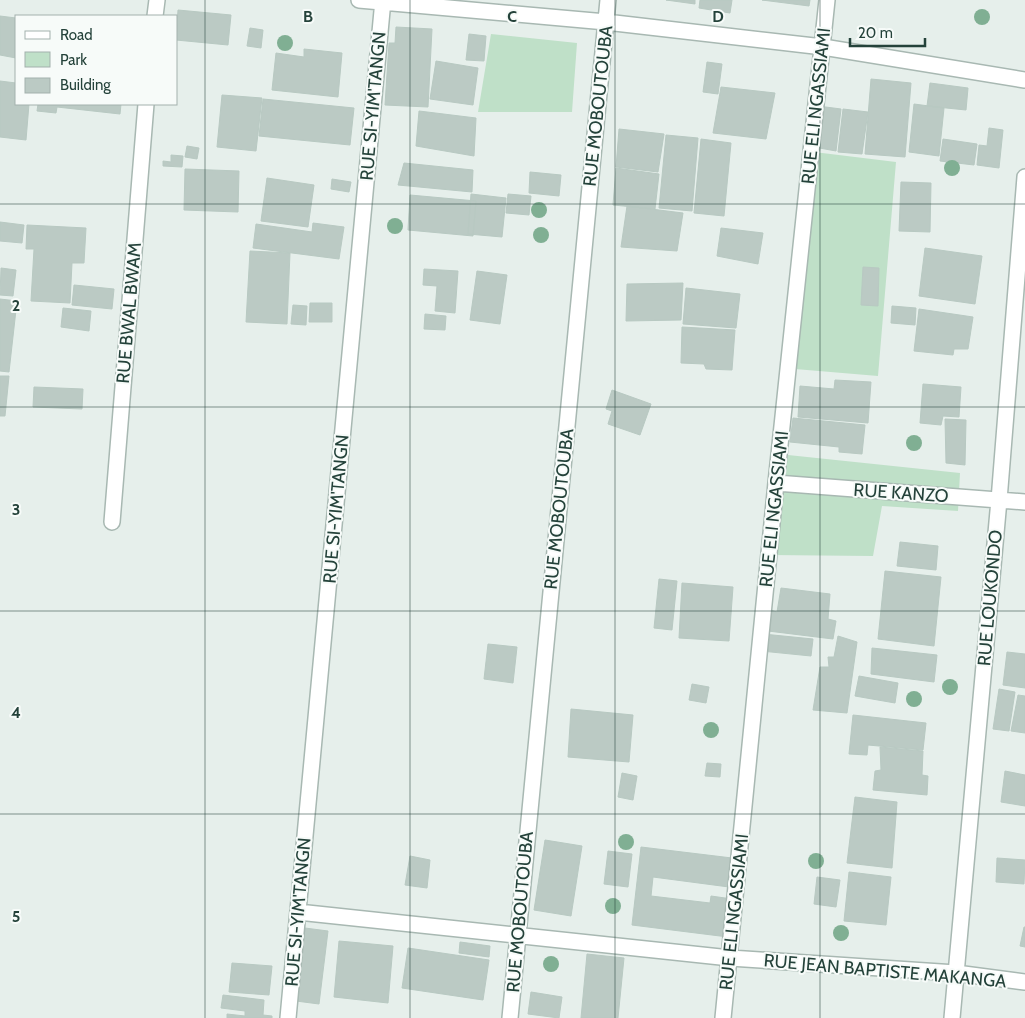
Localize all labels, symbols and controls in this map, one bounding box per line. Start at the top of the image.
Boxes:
text: B [303,7,313,26]
text: C [507,7,517,26]
text: D [712,7,724,26]
legend [15,15,178,105]
scale bar [850,15,925,47]
street label: RUE MOBOUTOUBA [579,24,617,188]
text: 20 m [858,24,893,42]
text: Road [60,26,93,44]
street label: RUE ELI NGASSIAMI [797,27,835,185]
street label: RUE SI-YIM'TANGN [356,31,390,181]
text: Park [60,51,87,69]
text: Building [60,76,111,94]
street label: RUE BWAL BWAM [112,242,146,384]
text: 2 [12,296,20,315]
street label: RUE MOBOUTOUBA [540,427,578,591]
street label: RUE ELI NGASSIAMI [755,430,793,588]
street label: RUE SI-YIM'TANGN [319,434,353,584]
street label: RUE KANZO [853,479,949,507]
text: 3 [12,500,20,519]
street label: RUE LOUKONDO [973,529,1007,667]
text: 4 [11,703,21,722]
street label: RUE MOBOUTOUBA [502,830,538,994]
street label: RUE ELI NGASSIAMI [715,833,753,991]
street label: RUE SI-YIM'TANGN [281,837,315,987]
text: 5 [12,907,20,926]
street label: RUE JEAN BAPTISTE MAKANGA [763,949,1007,993]

